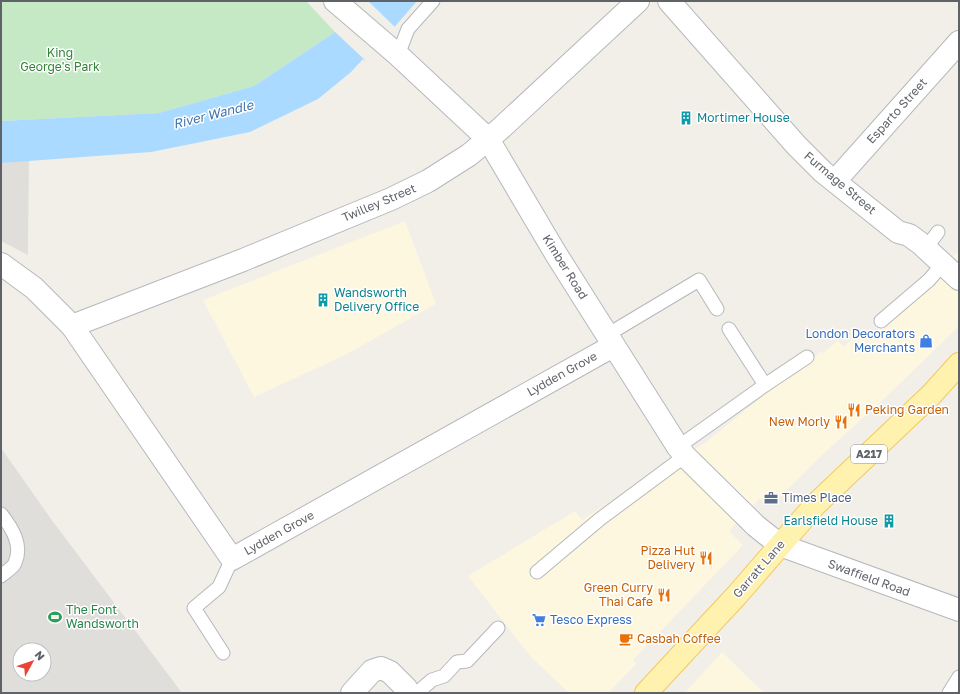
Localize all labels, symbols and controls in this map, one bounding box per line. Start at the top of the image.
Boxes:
park label: King George's Park [20,45,100,74]
street label: Esparto Street [863,75,930,147]
water label: River Wandle [171,96,256,132]
building icon: Mortimer House [678,110,694,126]
place label: Mortimer House [697,110,790,125]
street label: Furmage Street [801,148,880,217]
street label: Twilley Street [340,180,418,225]
street label: Kimber Road [540,232,591,302]
place label: Wandsworth Delivery Office [334,285,419,314]
building icon: Wandsworth Delivery Office [315,292,331,308]
place label: London Decorators Merchants [805,326,915,355]
shop icon: London Decorators Merchants [918,333,934,349]
street label: Lydden Grove [524,348,599,399]
restaurant icon: Peking Garden [846,402,862,418]
place label: Peking Garden [865,402,949,417]
place label: New Morly [769,414,830,429]
restaurant icon: New Morly [833,414,849,430]
road number: A217 [851,445,887,463]
office icon: Times Place [763,490,779,506]
place label: Times Place [782,490,852,505]
street label: Lydden Grove [241,507,316,558]
place label: Earlsfield House [784,513,878,528]
building icon: Earlsfield House [881,513,897,529]
street label: Garratt Lane [729,537,788,601]
place label: Pizza Hut Delivery [641,543,695,572]
restaurant icon: Pizza Hut Delivery [698,550,714,566]
street label: Swaffield Road [826,556,912,599]
place label: Green Curry Thai Cafe [584,580,653,609]
restaurant icon: Green Curry Thai Cafe [656,587,672,603]
place label: The Font Wandsworth [66,602,139,631]
sports icon: The Font Wandsworth [47,609,63,625]
supermarket icon: Tesco Express [531,612,547,628]
place label: Tesco Express [550,612,632,627]
cafe icon: Casbah Coffee [618,631,634,647]
place label: Casbah Coffee [637,631,721,646]
north arrow [12,642,52,682]
text: N [32,648,48,663]

